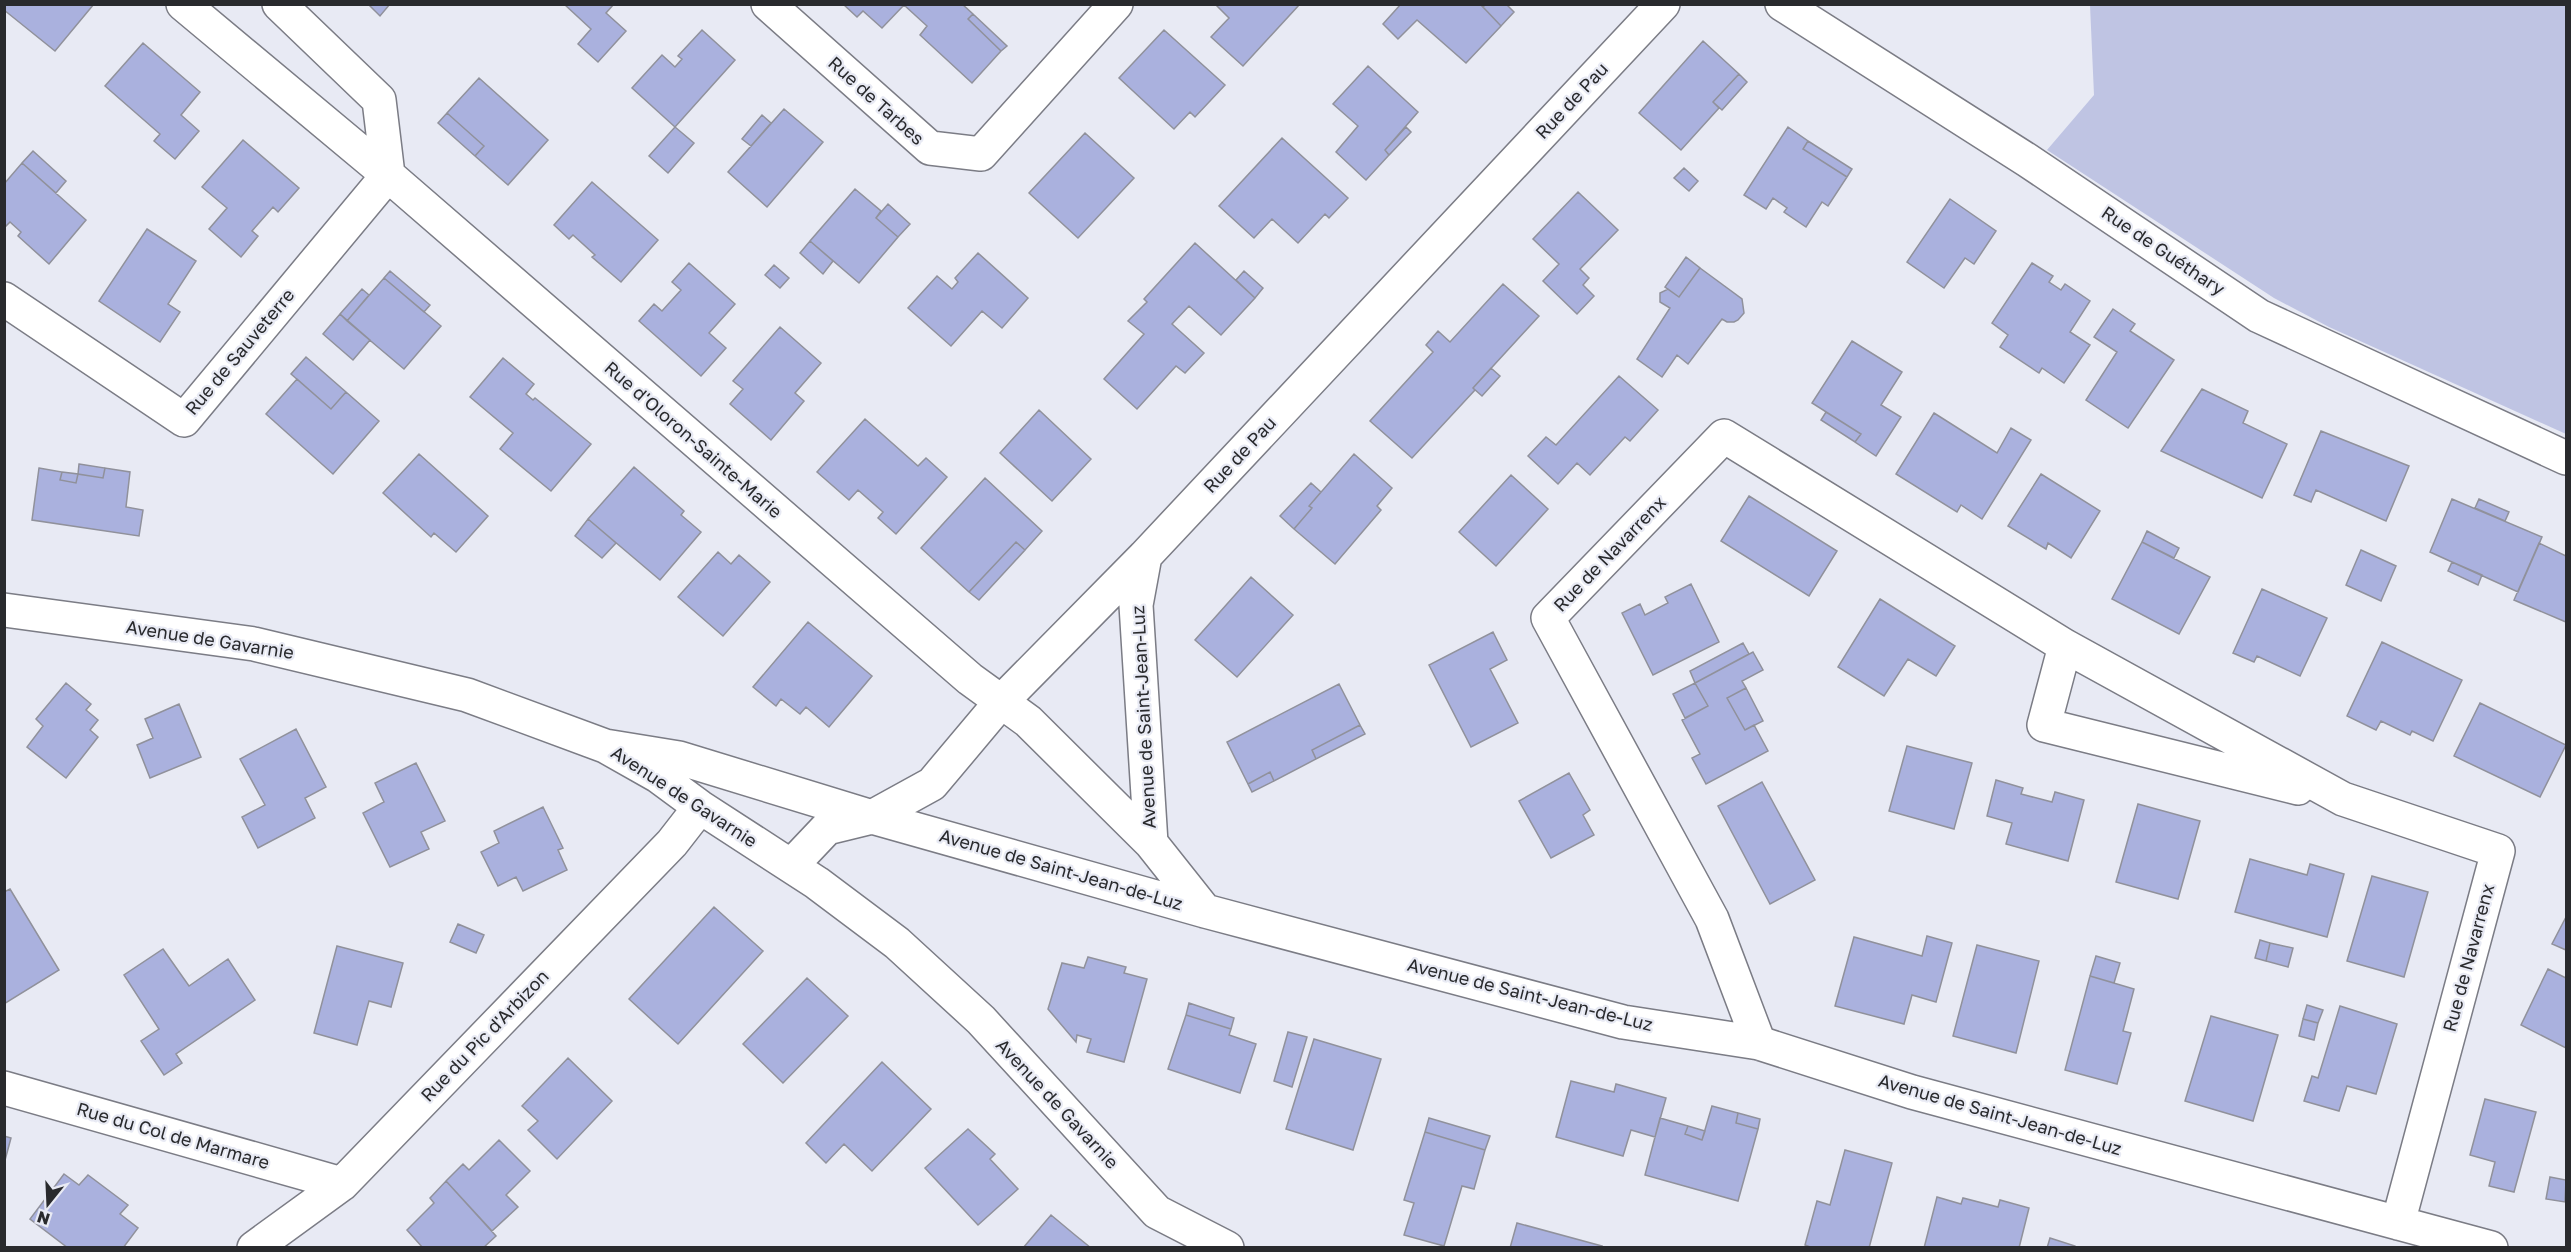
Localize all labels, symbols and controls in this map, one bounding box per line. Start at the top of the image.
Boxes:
street label: Rue de Tarbes [824,51,929,149]
street label: Rue de Pau [1530,58,1612,143]
street label: Rue de Guéthary [2098,201,2229,300]
street label: Rue de Sauveterre [180,284,299,419]
street label: Rue d'Oloron-Sainte-Marie [600,356,787,522]
street label: Rue de Pau [1198,412,1280,497]
street label: Rue de Navarrenx [1549,491,1670,616]
street label: Avenue de Saint-Jean-Luz [1126,605,1160,829]
street label: Avenue de Gavarnie [125,615,296,663]
street label: Avenue de Gavarnie [607,741,762,852]
street label: Avenue de Saint-Jean-de-Luz [937,824,1185,914]
street label: Rue de Navarrenx [2438,881,2498,1034]
street label: Avenue de Saint-Jean-de-Luz [1405,953,1655,1035]
street label: Rue du Pic d'Arbizon [416,965,553,1106]
street label: Avenue de Gavarnie [992,1034,1124,1173]
street label: Avenue de Saint-Jean-de-Luz [1876,1069,2124,1159]
street label: Rue du Col de Marmare [74,1097,272,1173]
north arrow [18,1174,78,1234]
text: N [34,1207,52,1230]

